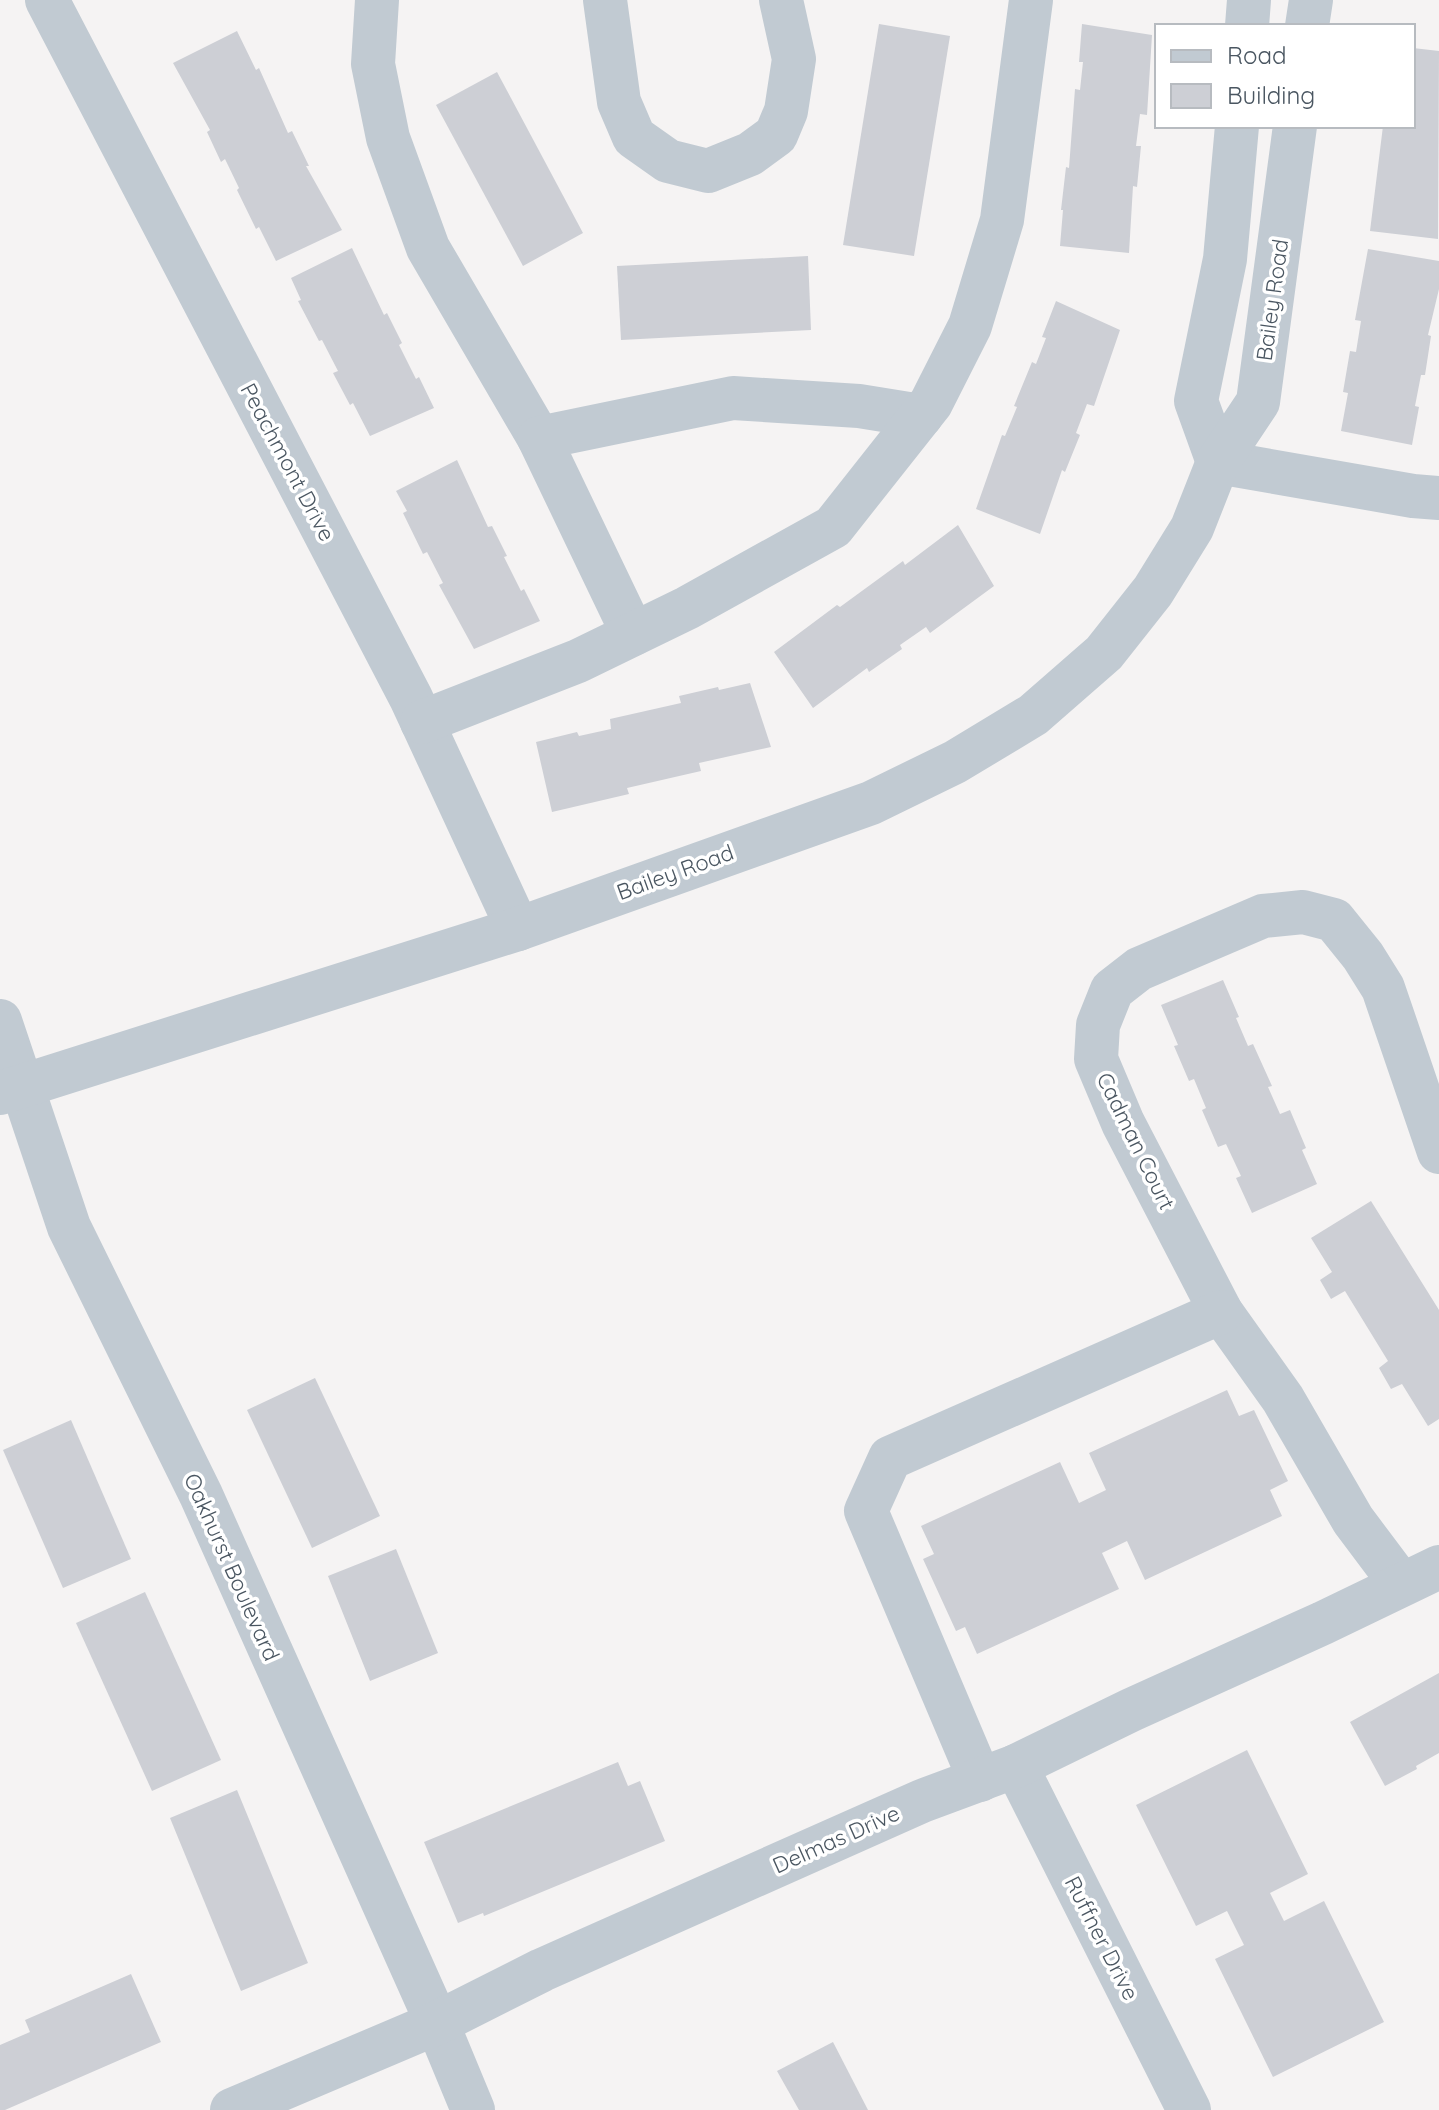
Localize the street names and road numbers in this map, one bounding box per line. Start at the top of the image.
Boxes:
street label: Bailey Road [1250,237,1294,363]
street label: Peachmont Drive [235,378,341,546]
street label: Bailey Road [613,838,737,906]
street label: Cadman Court [1091,1068,1181,1214]
street label: Oakhurst Boulevard [178,1469,286,1665]
street label: Delmas Drive [768,1799,904,1879]
street label: Ruffner Drive [1059,1871,1145,2005]

